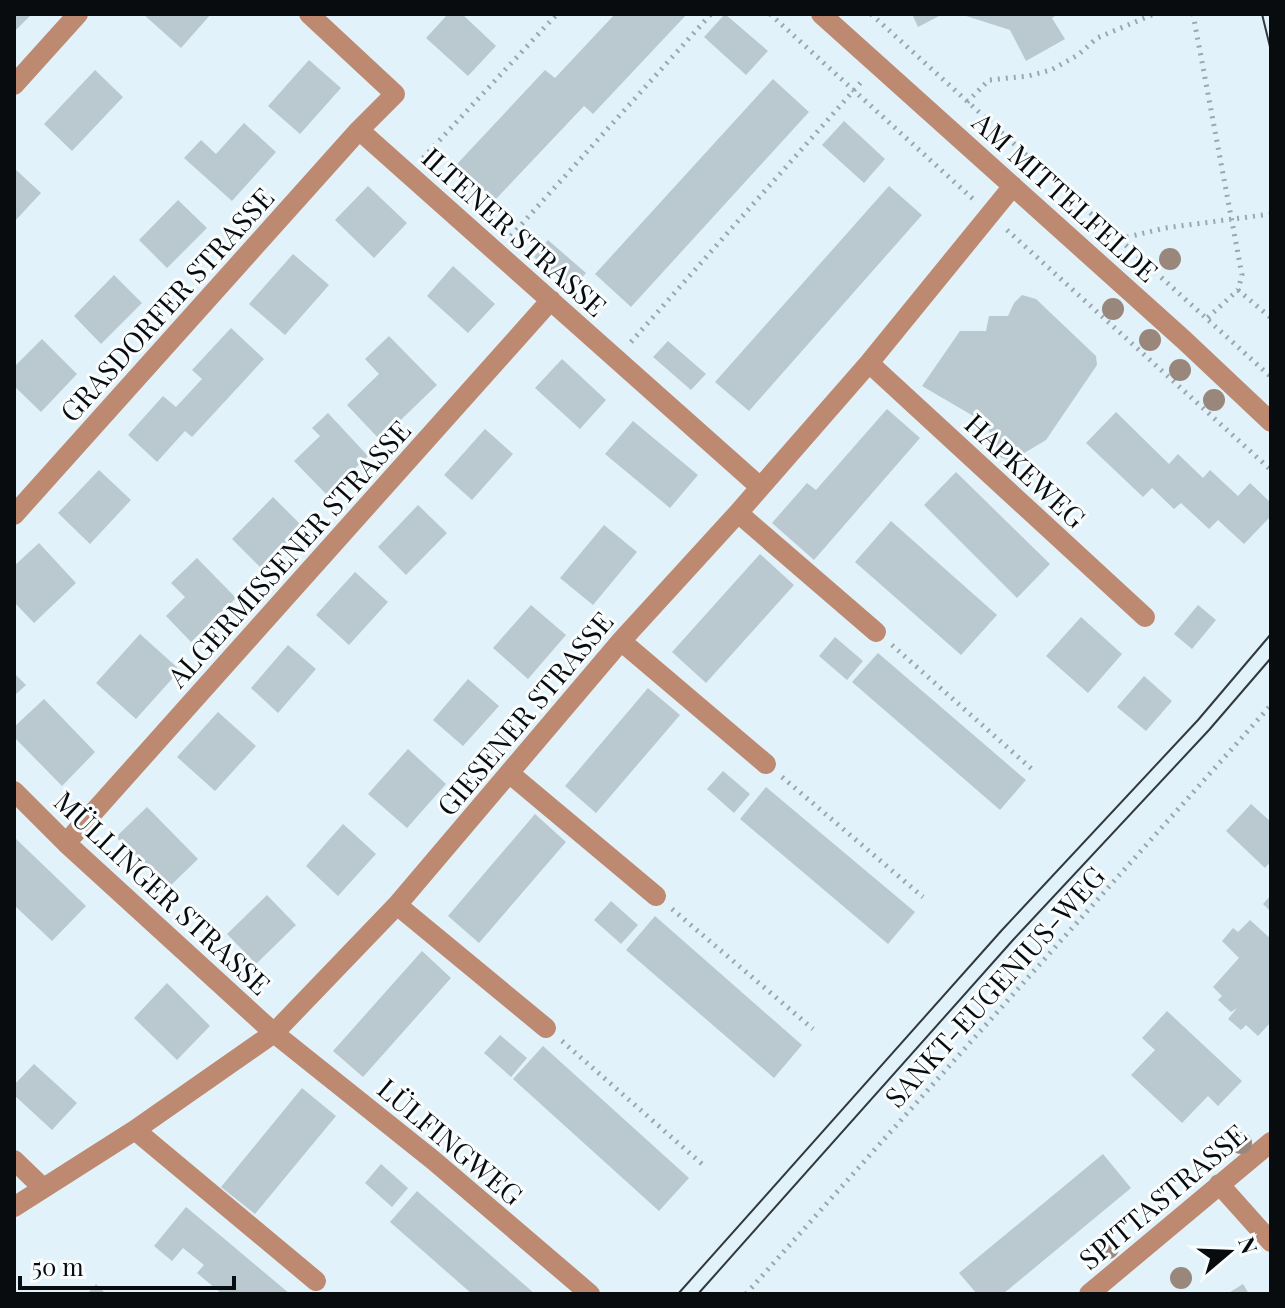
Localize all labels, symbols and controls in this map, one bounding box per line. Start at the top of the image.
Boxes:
street label: AM MITTELFELDE [965,102,1166,289]
street label: ILTENER STRASSE [415,138,615,324]
street label: GRASDORFER STRASSE [51,179,281,429]
street label: HAPKEWEG [958,405,1094,535]
street label: ALGERMISSENER STRASSE [158,412,418,695]
street label: GIESENER STRASSE [428,603,620,823]
street label: MÜLLINGER STRASSE [47,782,279,1002]
street label: SANKT-EUGENIUS-WEG [876,858,1112,1114]
street label: LÜLFINGWEG [371,1069,531,1213]
street label: SPITTASTRASSE [1071,1115,1253,1277]
north arrow [1189,1212,1269,1292]
text: N [1232,1233,1266,1258]
scale bar [20,1240,234,1290]
text: 50 m [32,1250,84,1282]

